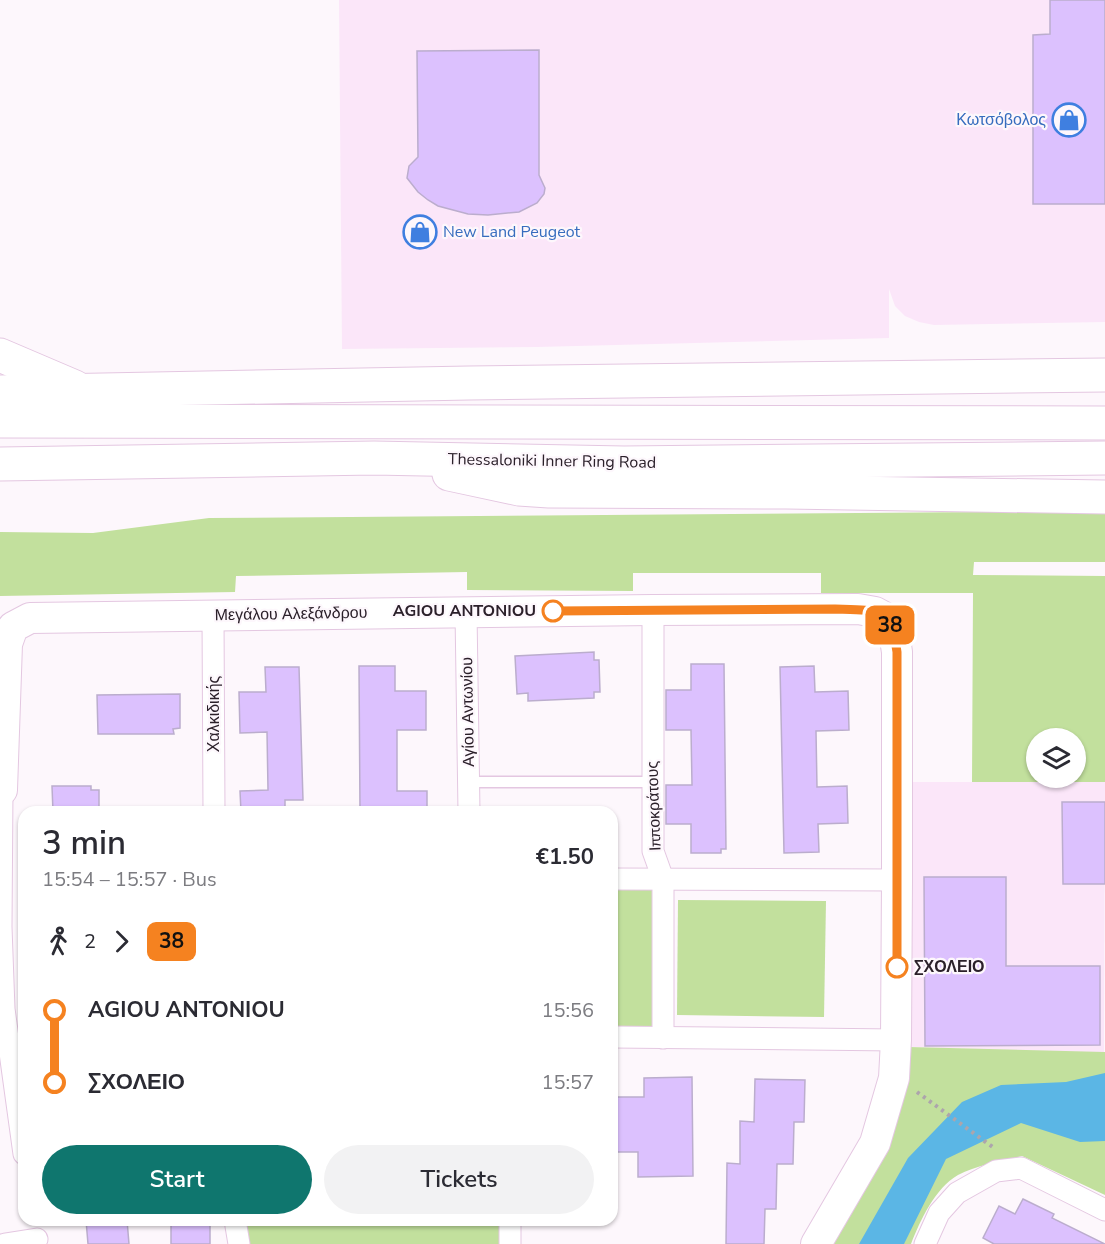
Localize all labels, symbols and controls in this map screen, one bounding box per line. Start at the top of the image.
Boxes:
shop icon: Κωτσόβολος [1051,102,1087,138]
place label: Κωτσόβολος [956,109,1046,131]
shop icon: New Land Peugeot [402,214,438,250]
place label: New Land Peugeot [443,221,580,243]
street label: Thessaloniki Inner Ring Road [448,448,656,474]
place label: AGIOU ANTONIOU [393,600,536,622]
marker: AGIOU ANTONIOU [542,600,564,622]
street label: Μεγάλου Αλεξάνδρου [214,602,368,626]
line badge: 38 [863,606,917,644]
text: 38 [877,611,903,639]
street label: Αγίου Αντωνίου [456,657,480,767]
street label: Χαλκιδικής [203,675,225,752]
map controls [1026,728,1086,788]
button: layers [1026,728,1086,788]
street label: Ιπποκράτους [641,760,667,851]
text: 3 min [42,821,126,866]
text: €1.50 [536,842,594,872]
text: 15:54 – 15:57 · Bus [42,866,217,893]
icon: walk [42,925,75,958]
icon: forward [105,925,138,958]
text: 38 [159,927,184,955]
text: 2 [84,928,96,955]
marker: ΣΧΟΛΕΙΟ [886,956,908,978]
place label: ΣΧΟΛΕΙΟ [914,956,985,978]
text: AGIOU ANTONIOU [88,995,285,1025]
text: 15:56 [541,997,594,1024]
text: ΣΧΟΛΕΙΟ [88,1067,185,1097]
text: 15:57 [541,1069,594,1096]
button: Start [42,1145,312,1214]
button: Tickets [324,1145,594,1214]

